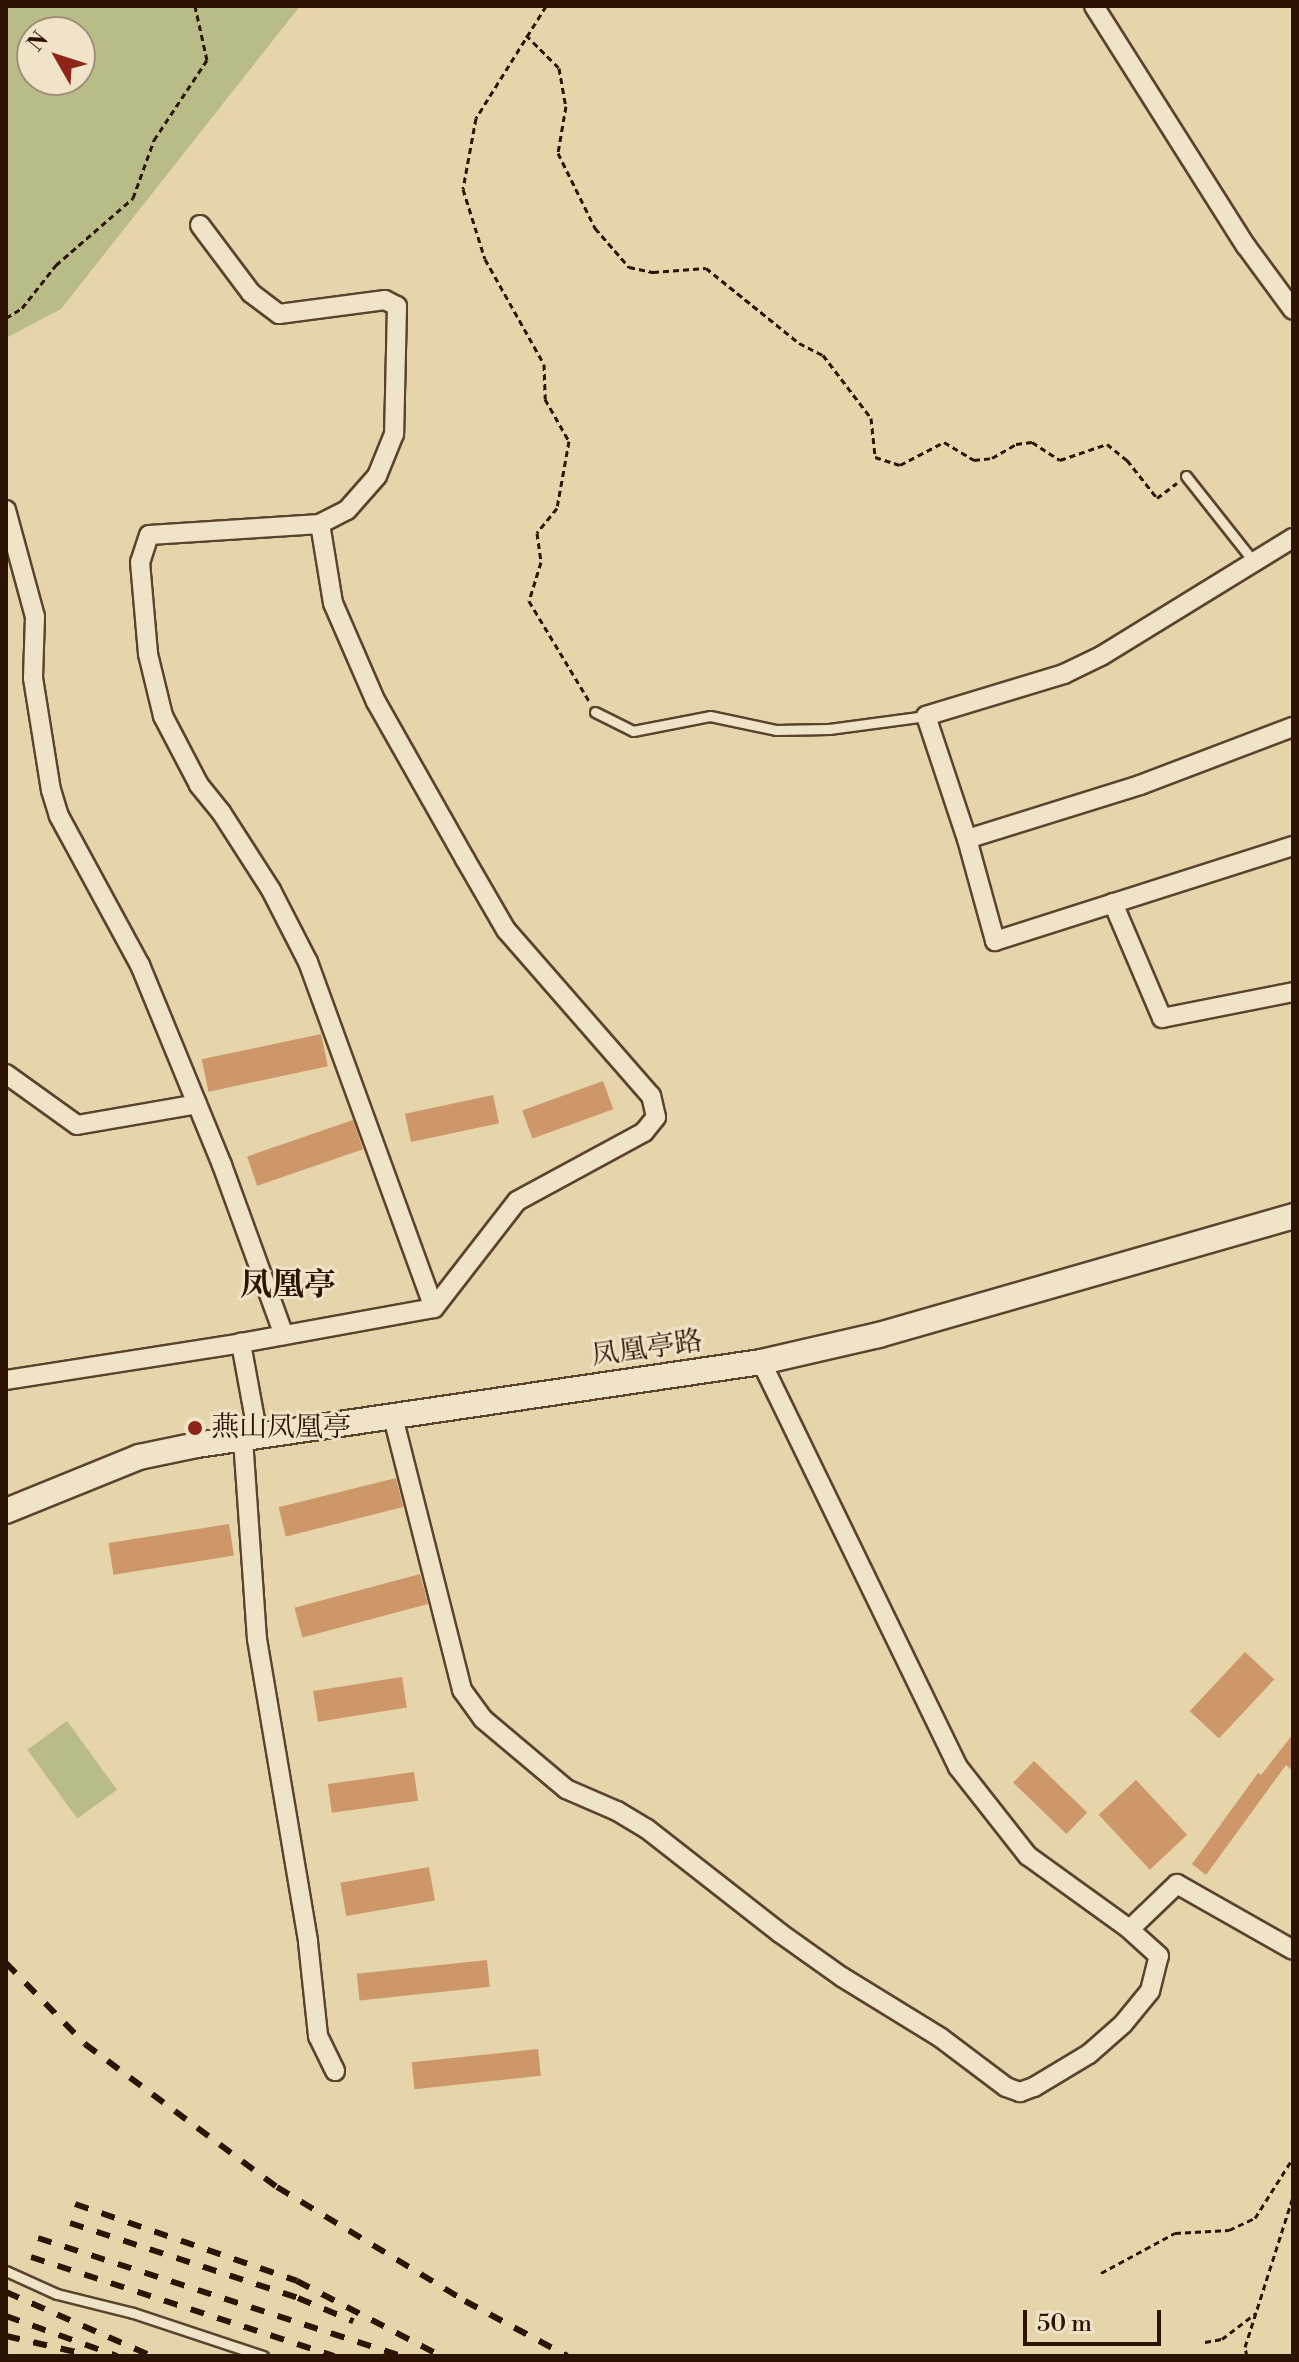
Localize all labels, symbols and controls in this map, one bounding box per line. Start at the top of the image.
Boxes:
north arrow [16,16,96,96]
text: N [23,27,54,57]
district label: 凤凰亭 [240,1266,336,1304]
street label: 凤凰亭路 [589,1325,705,1373]
place label: 燕山凤凰亭 [211,1411,351,1445]
marker: 燕山凤凰亭 [186,1419,204,1437]
scale bar [1027,2294,1165,2344]
text: 50 m [1037,2309,1092,2339]

